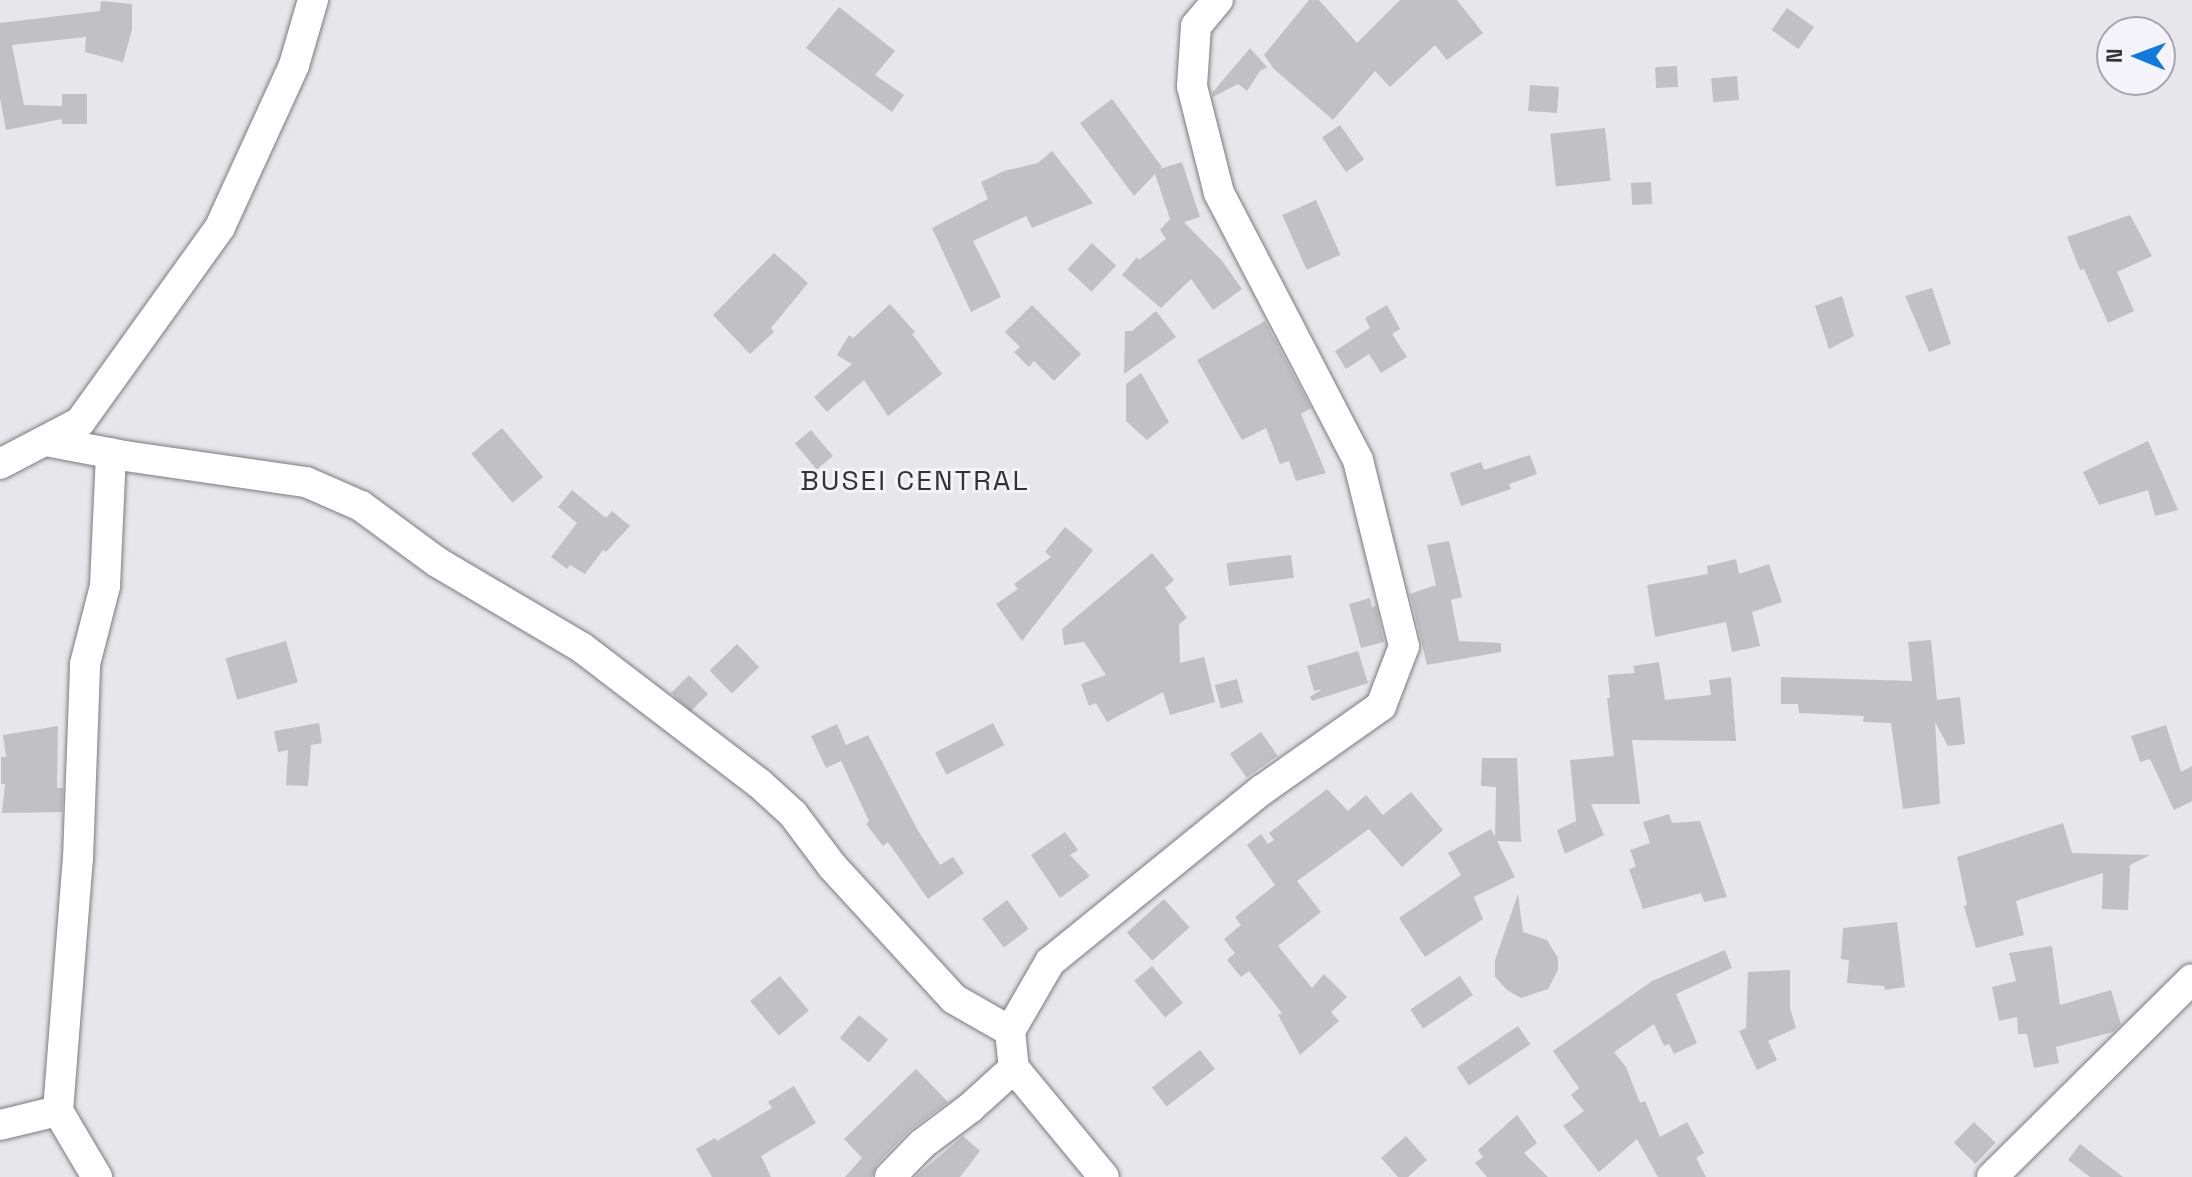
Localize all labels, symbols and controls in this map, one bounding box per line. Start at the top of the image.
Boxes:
north arrow [2096,16,2176,96]
text: N [2100,48,2128,63]
district label: BUSEI CENTRAL [800,463,1030,497]

